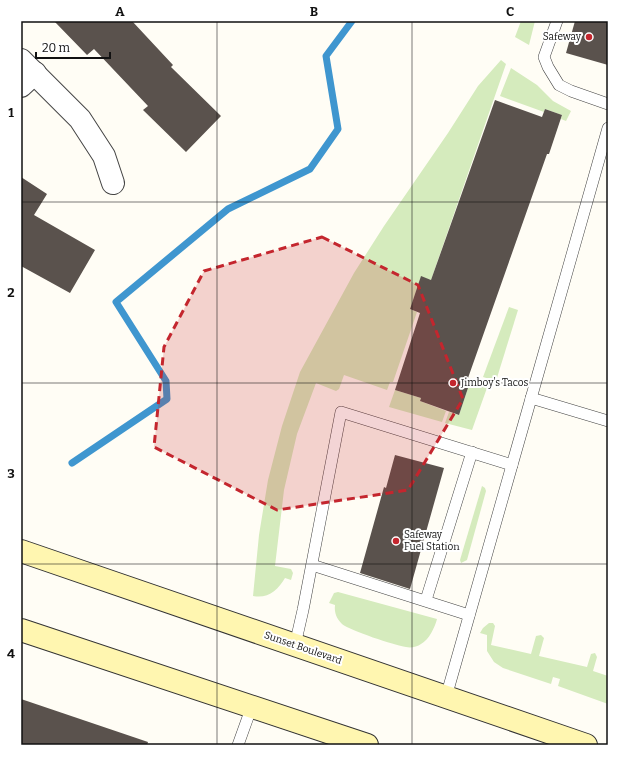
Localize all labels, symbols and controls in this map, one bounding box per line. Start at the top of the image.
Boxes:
text: A [115,4,125,19]
text: B [310,4,318,19]
text: C [506,4,514,19]
place label: Safeway [543,31,582,43]
marker: Safeway [584,32,594,42]
scale bar [36,34,110,60]
text: 20 m [42,41,71,55]
text: 1 [8,105,14,120]
text: 2 [7,285,15,300]
place label: Jimboy's Tacos [460,377,529,389]
marker: Jimboy's Tacos [448,378,458,388]
text: 3 [7,466,15,481]
place label: Safeway Fuel Station [404,529,460,553]
marker: Safeway Fuel Station [391,536,401,546]
street label: Sunset Boulevard [263,629,343,667]
text: 4 [7,646,15,661]

